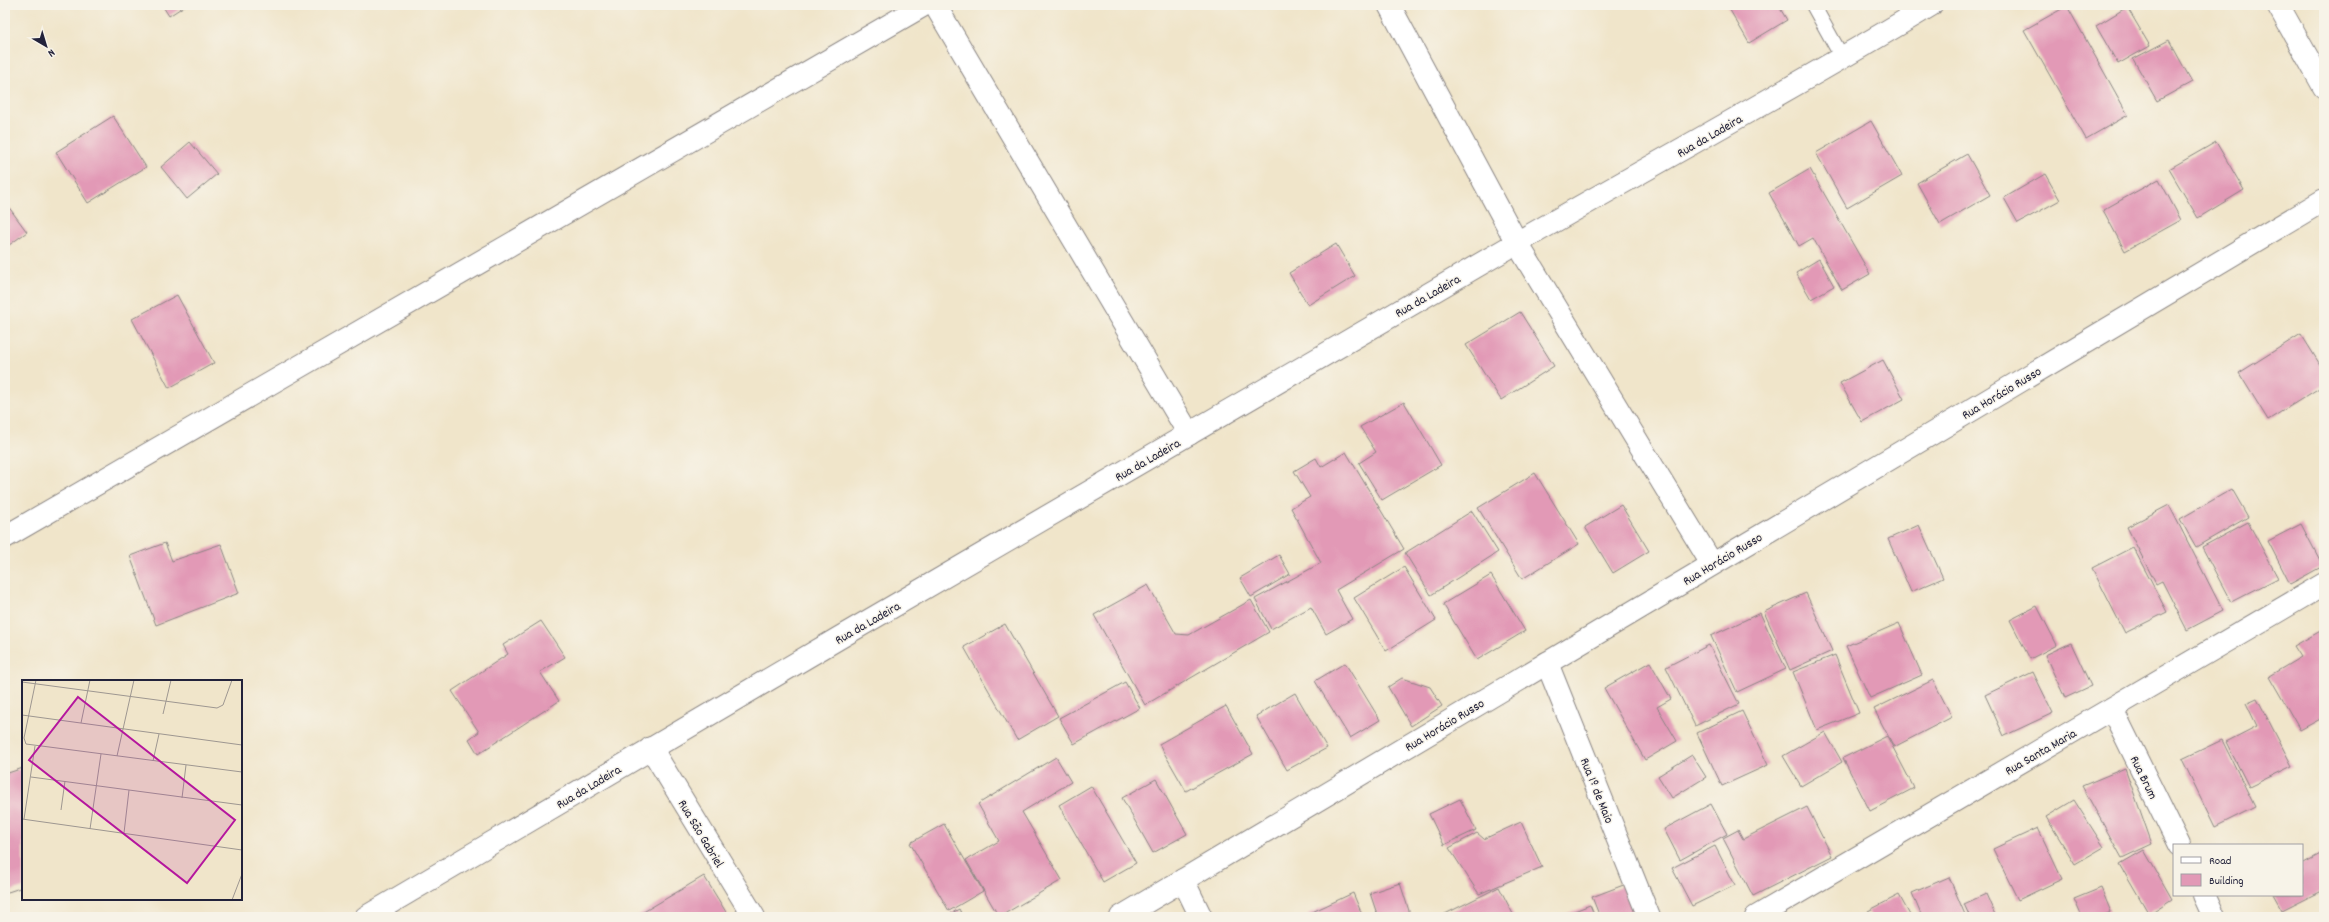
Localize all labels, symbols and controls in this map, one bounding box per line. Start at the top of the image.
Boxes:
north arrow [26,26,66,66]
text: N [43,44,58,61]
street label: Rua da Ladeira [1674,110,1747,164]
street label: Rua da Ladeira [1392,270,1465,324]
street label: Rua Horácio Russo [1959,363,2046,425]
street label: Rua da Ladeira [1112,434,1185,488]
street label: Rua Horácio Russo [1680,529,1767,591]
street label: Rua da Ladeira [832,597,905,651]
inset map [22,680,242,900]
street label: Rua Horácio Russo [1402,695,1489,757]
street label: Rua Santa Maria [2002,725,2081,781]
street label: Rua Brum [2124,753,2162,803]
street label: Rua 1º de Maio [1574,755,1618,827]
street label: Rua da Ladeira [553,761,626,815]
street label: Rua São Gabriel [672,797,728,872]
legend [2173,844,2303,896]
text: Road [2209,853,2231,870]
text: Building [2209,873,2244,890]

